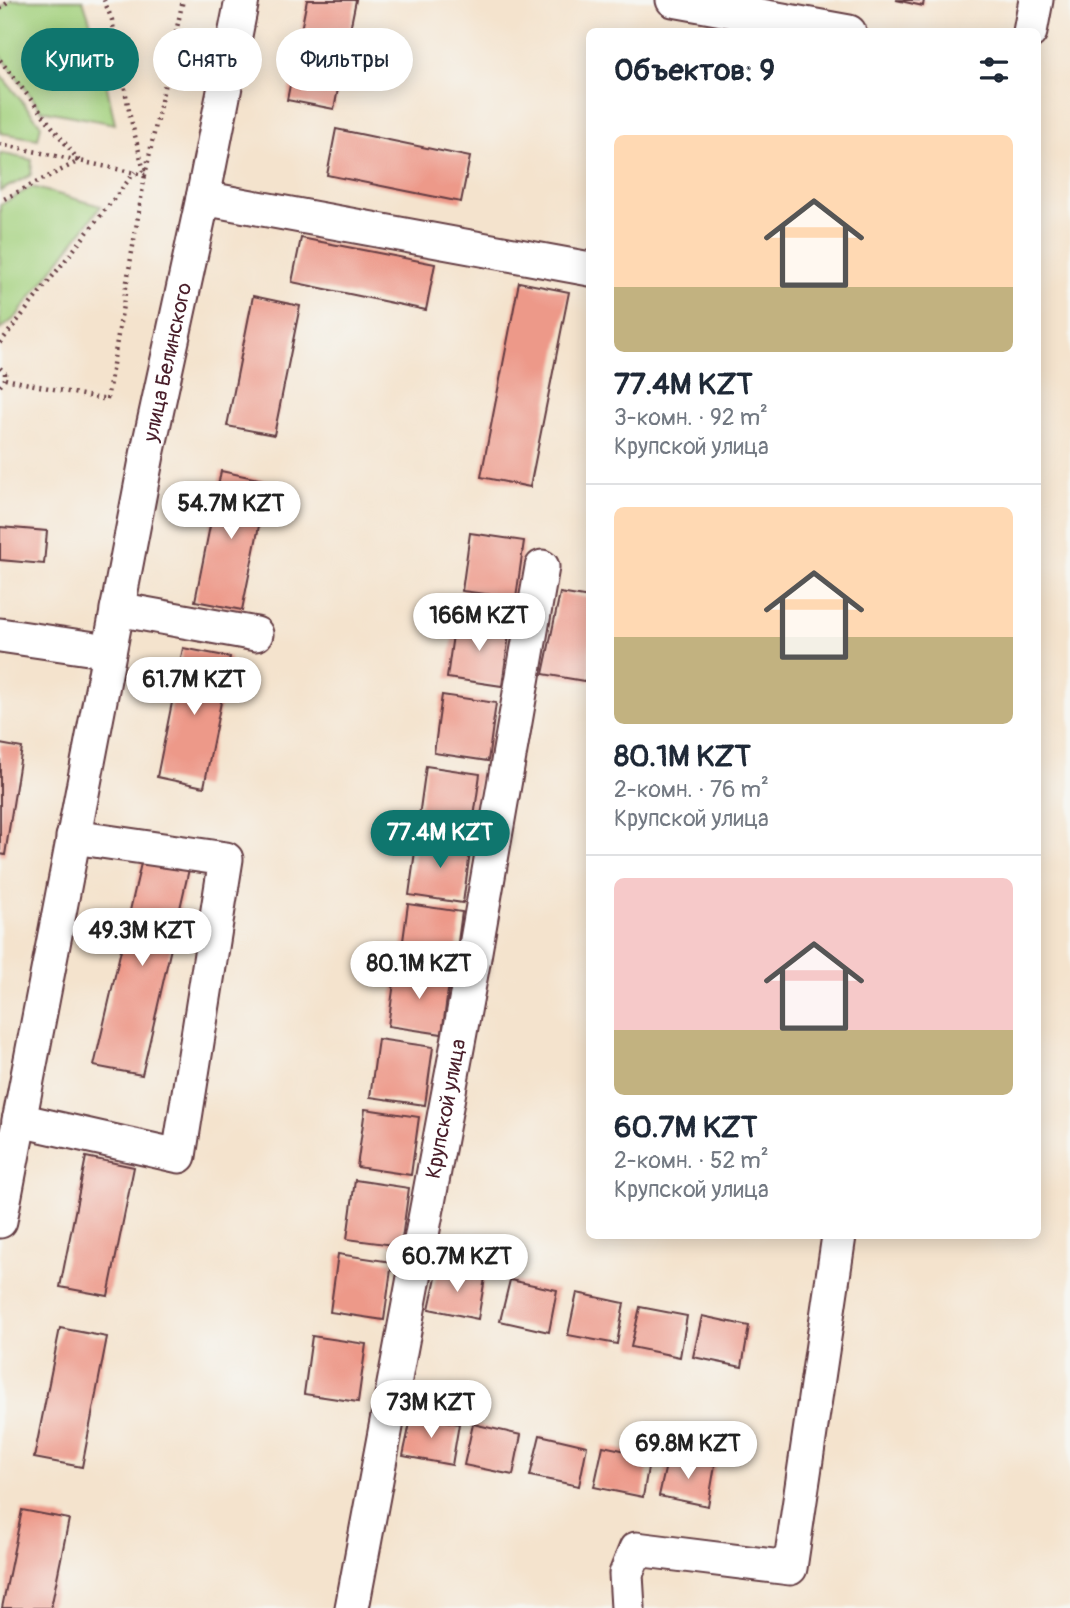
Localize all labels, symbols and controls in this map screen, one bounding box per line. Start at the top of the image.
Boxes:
chip: Купить [21,28,139,91]
chip: Снять [153,28,262,91]
chip: Фильтры [276,28,413,91]
icon: filters [975,51,1013,89]
text: Объектов: 9 [614,52,775,89]
icon: home [751,180,877,306]
street label: улица Белинского [137,280,198,445]
text: 77.4M KZT [614,366,753,403]
text: 3-комн. · 92 m² [614,403,768,432]
text: Крупской улица [614,432,769,461]
pin: 54.7M KZT [151,482,311,541]
text: 54.7M KZT [178,489,284,518]
icon: home [751,552,877,678]
pin: 166M KZT [407,594,551,653]
text: 166M KZT [429,601,529,630]
pin: 61.7M KZT [114,658,274,717]
text: 61.7M KZT [142,665,246,694]
text: 80.1M KZT [614,738,751,775]
text: 2-комн. · 76 m² [614,775,769,804]
text: Крупской улица [614,804,769,833]
pin: 77.4M KZT [360,810,520,870]
text: 77.4M KZT [387,818,493,847]
pin: 49.3M KZT [62,908,222,968]
text: 49.3M KZT [89,916,195,945]
icon: home [751,923,877,1049]
pin: 80.1M KZT [339,942,499,1001]
text: 80.1M KZT [366,949,472,978]
street label: Крупской улица [419,1037,472,1181]
text: 60.7M KZT [614,1109,758,1146]
text: 2-комн. · 52 m² [614,1146,769,1175]
text: Крупской улица [614,1175,769,1204]
pin: 60.7M KZT [377,1234,537,1294]
text: 60.7M KZT [402,1242,512,1271]
pin: 73M KZT [366,1380,496,1440]
text: 73M KZT [387,1388,475,1417]
pin: 69.8M KZT [608,1422,768,1481]
text: 69.8M KZT [635,1429,741,1458]

